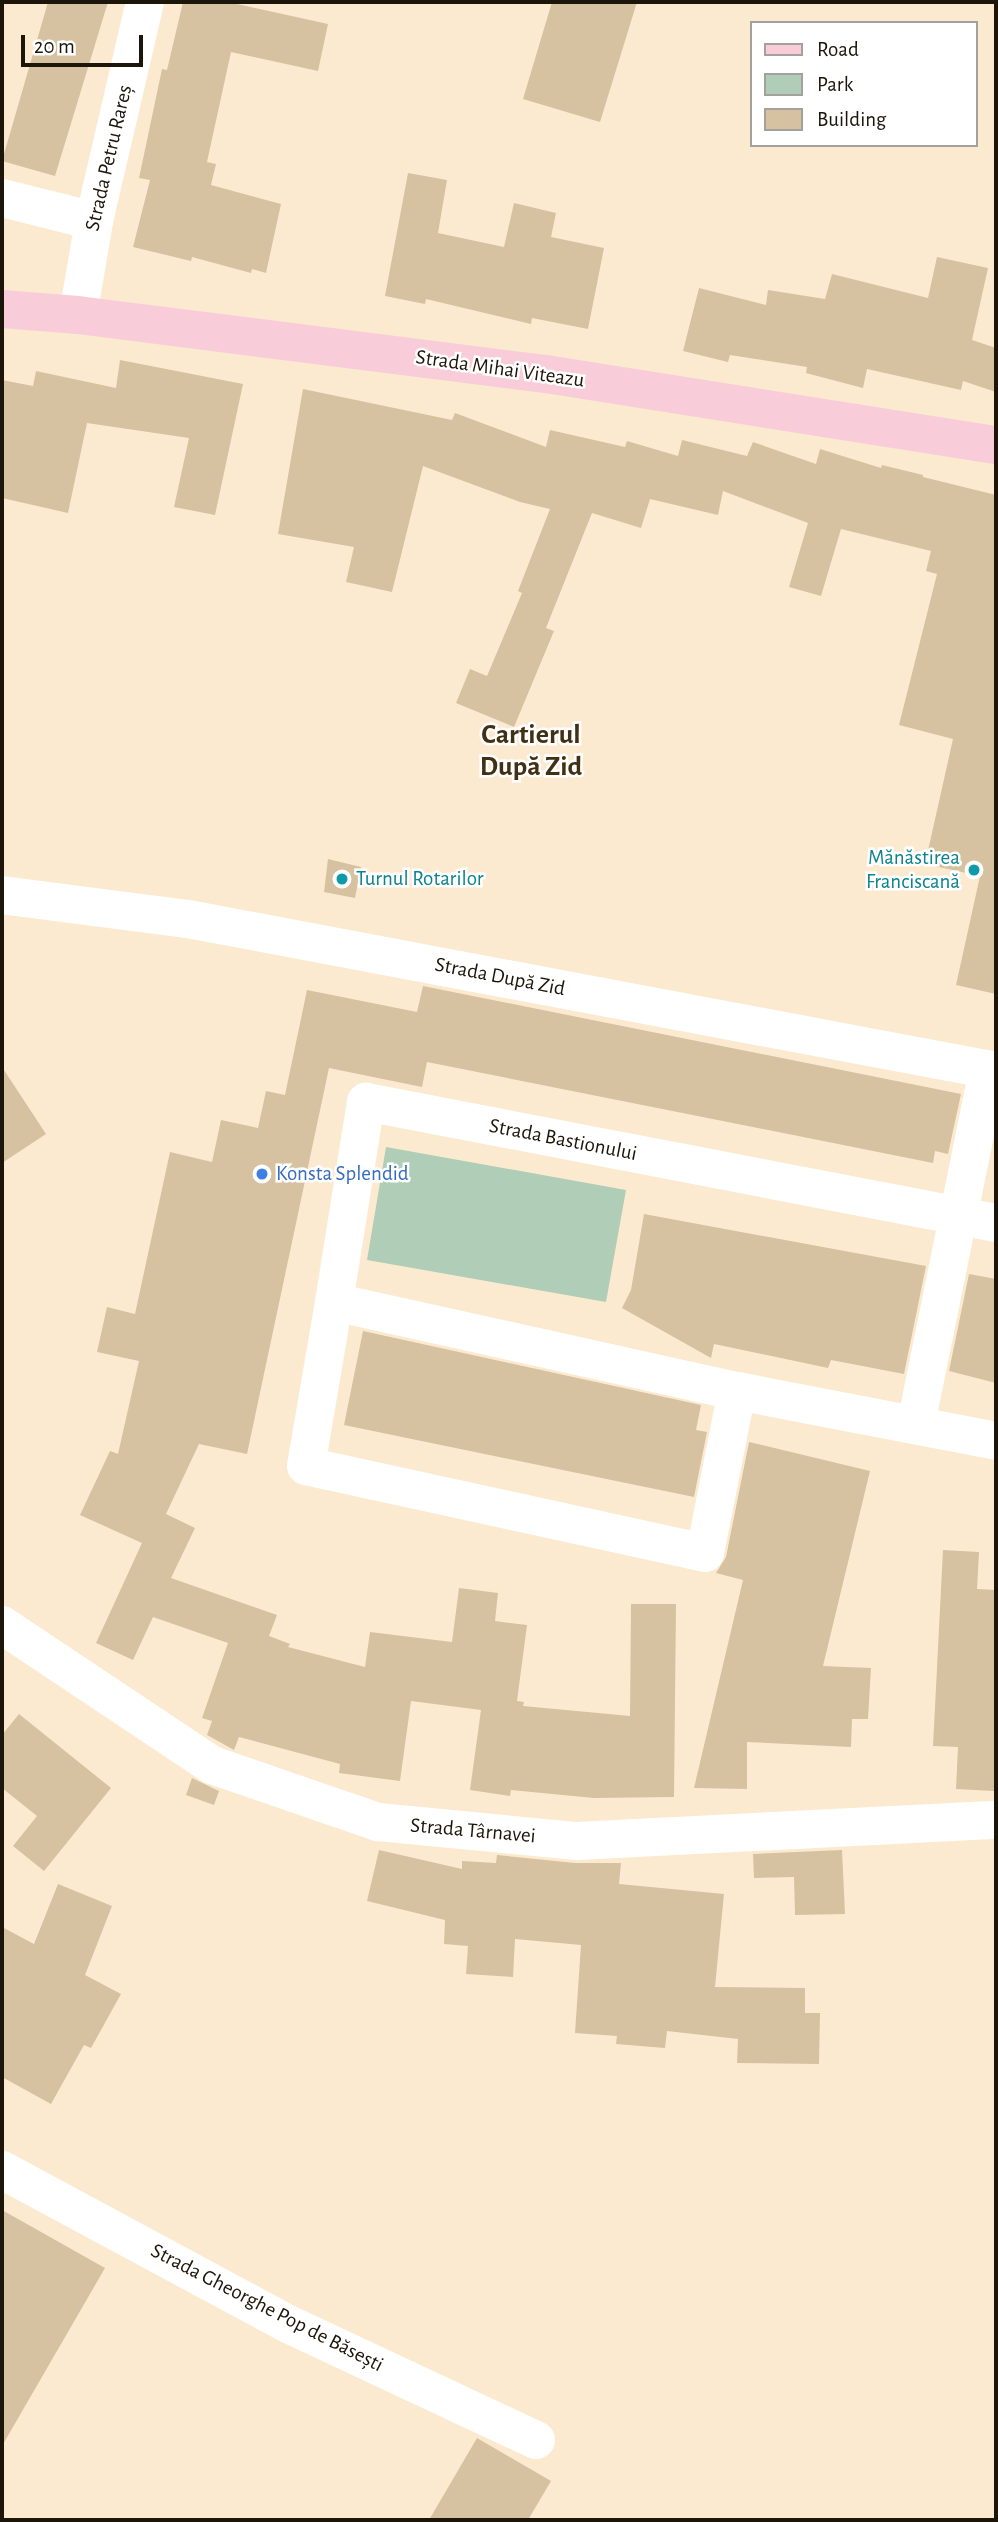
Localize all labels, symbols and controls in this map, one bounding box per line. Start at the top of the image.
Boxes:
scale bar [24,21,147,65]
legend [750,21,977,147]
text: 20 m [34,36,75,57]
text: Road [817,39,859,60]
text: Park [817,74,853,95]
street label: Strada Petru Rareș [80,82,138,234]
text: Building [817,109,886,130]
street label: Strada Mihai Viteazu [414,345,586,393]
district label: Cartierul După Zid [480,718,582,784]
place label: Mănăstirea Franciscană [866,845,960,895]
marker: Mănăstirea Franciscană [966,862,982,878]
place label: Turnul Rotarilor [356,866,484,892]
marker: Turnul Rotarilor [334,871,350,887]
street label: Strada După Zid [433,952,567,1002]
street label: Strada Bastionului [487,1113,639,1167]
place label: Konsta Splendid [276,1161,409,1187]
marker: Konsta Splendid [254,1166,270,1182]
street label: Strada Târnavei [409,1813,537,1849]
street label: Strada Gheorghe Pop de Băsești [147,2238,387,2378]

